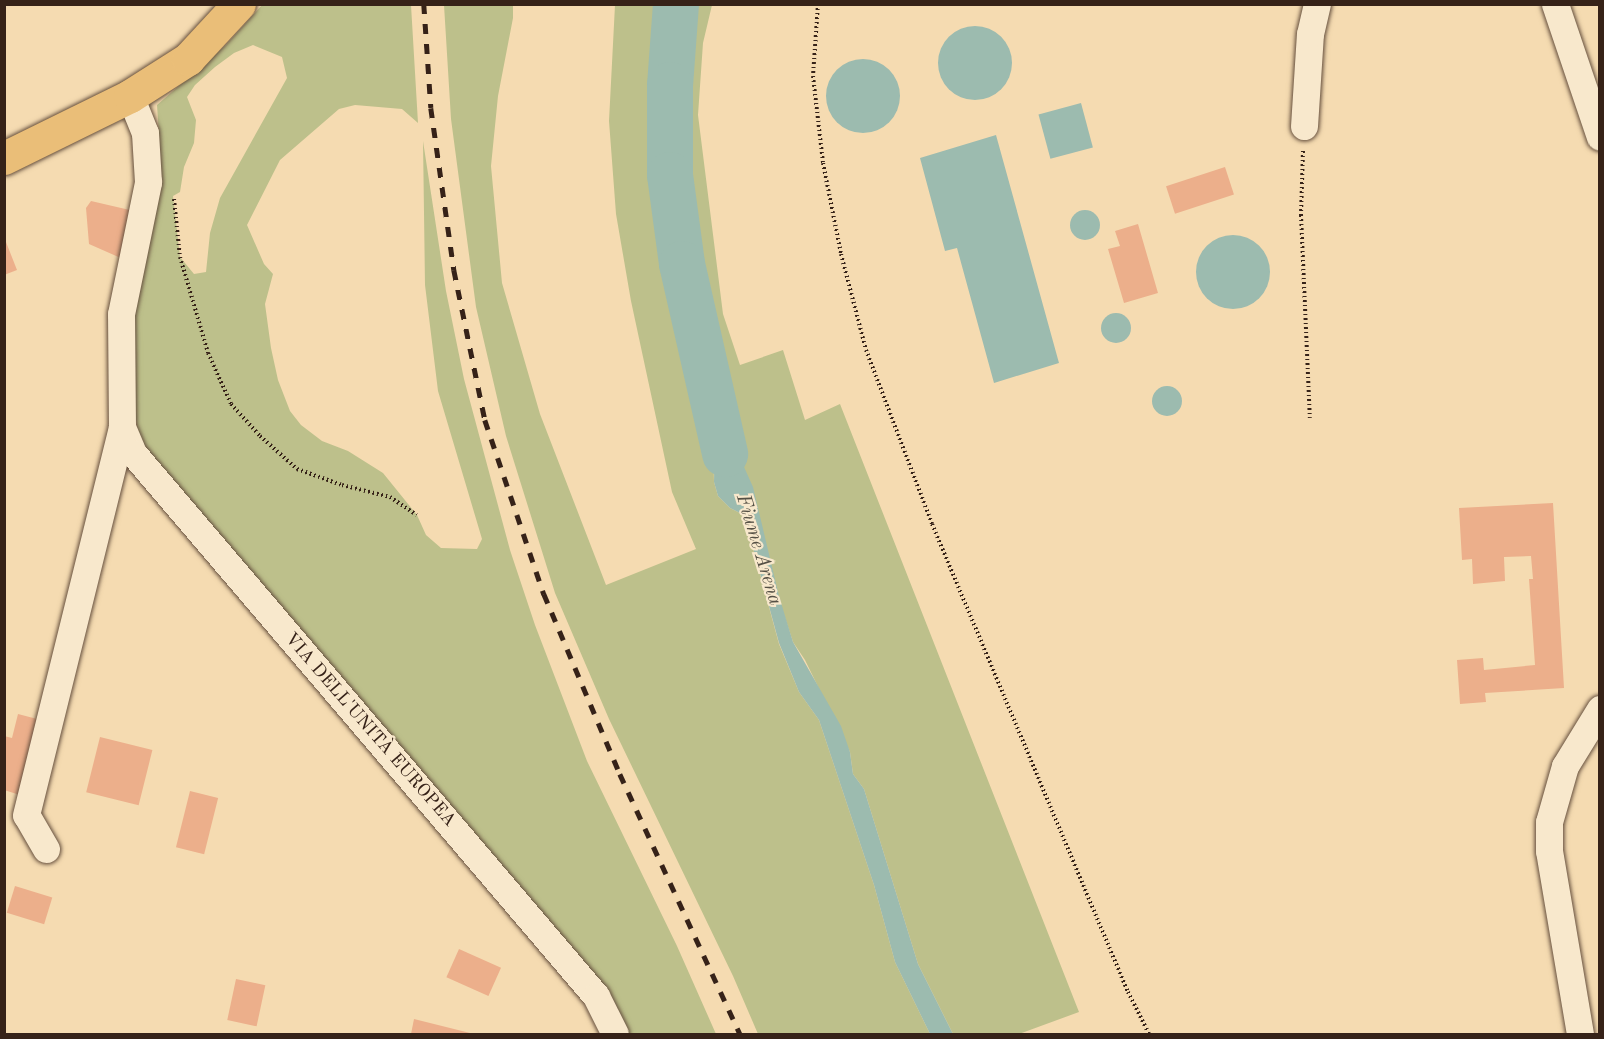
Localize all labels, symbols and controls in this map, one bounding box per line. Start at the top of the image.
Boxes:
water label: Fiume Arena [730,491,786,609]
street label: VIA DELL'UNITÀ EUROPEA [280,628,460,832]

